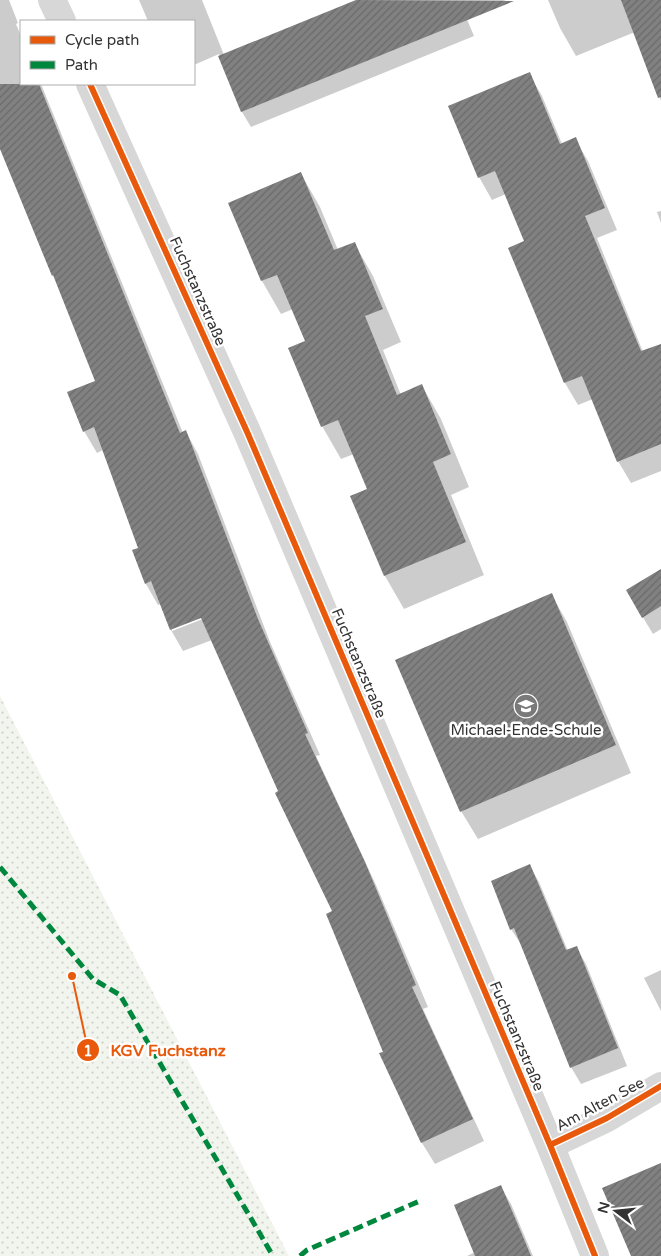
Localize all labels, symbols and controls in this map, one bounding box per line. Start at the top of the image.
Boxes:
legend [20,20,195,85]
text: Cycle path [65,31,139,49]
text: Path [65,56,98,74]
street label: Fuchstanzstraße [166,234,230,348]
street label: Fuchstanzstraße [328,605,390,721]
school or university icon: Michael-Ende-Schule [513,693,539,719]
place label: Michael-Ende-Schule [450,721,602,739]
street label: Fuchstanzstraße [486,978,548,1094]
callout: KGV Fuchstanz [75,1035,236,1066]
text: KGV Fuchstanz [110,1041,226,1061]
text: 1 [83,1042,93,1060]
street label: Am Alten See [553,1073,647,1135]
north arrow [591,1186,641,1236]
text: N [594,1200,614,1215]

